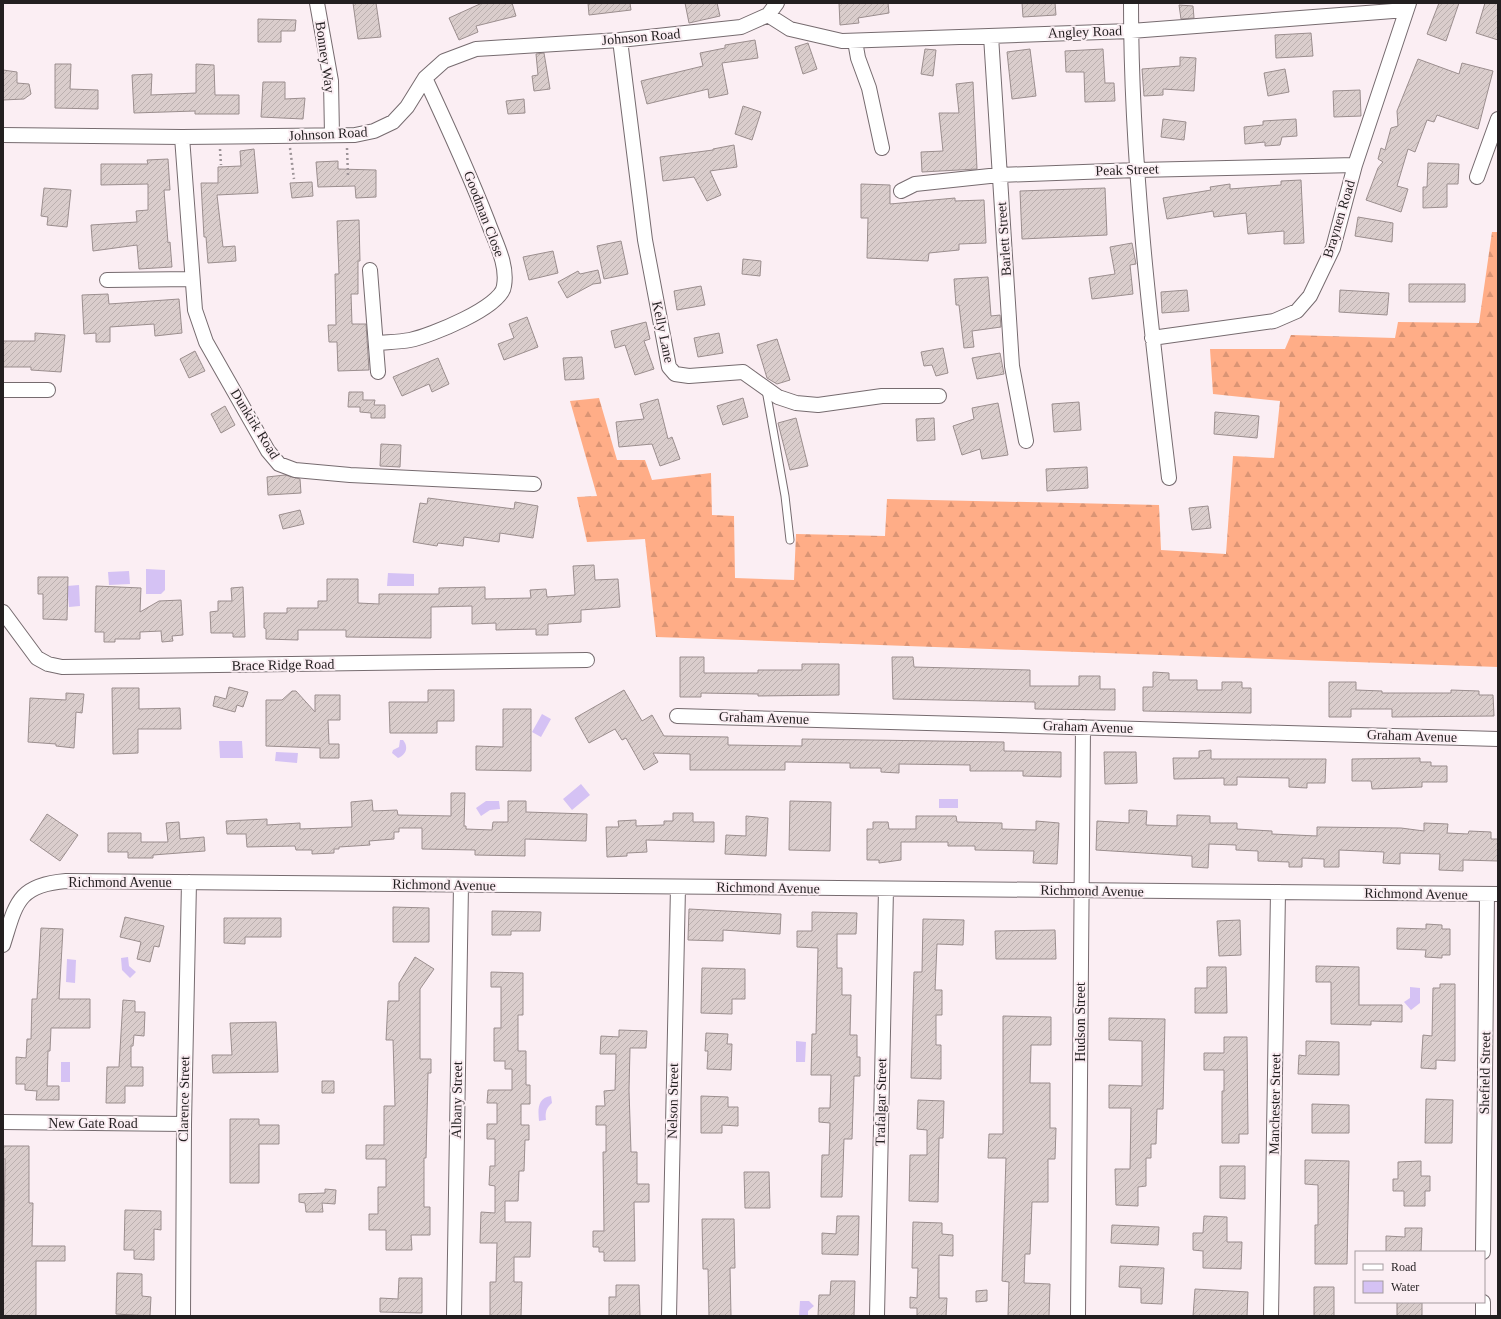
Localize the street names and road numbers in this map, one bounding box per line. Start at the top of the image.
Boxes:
street label: Bonney Way [313,20,337,94]
street label: Angley Road [1048,23,1122,41]
street label: Johnson Road [601,26,681,48]
street label: Johnson Road [288,124,368,144]
street label: Peak Street [1095,161,1159,179]
street label: Goodman Close [461,169,507,259]
street label: Braynen Road [1320,178,1358,260]
street label: Barlett Street [994,201,1014,277]
street label: Kelly Lane [649,300,677,364]
street label: Dunkirk Road [228,386,282,462]
street label: Brace Ridge Road [232,657,334,673]
street label: Graham Avenue [719,709,809,727]
street label: Graham Avenue [1043,718,1133,736]
street label: Graham Avenue [1367,727,1457,745]
street label: Richmond Avenue [68,875,172,890]
street label: Richmond Avenue [392,877,496,893]
street label: Richmond Avenue [716,880,820,896]
street label: Richmond Avenue [1040,883,1144,899]
street label: Richmond Avenue [1364,886,1468,902]
street label: Hudson Street [1073,982,1088,1062]
street label: Shefield Street [1477,1031,1493,1115]
street label: Manchester Street [1267,1053,1283,1155]
street label: Clarence Street [176,1056,192,1142]
street label: Trafalgar Street [873,1058,889,1146]
street label: Albany Street [449,1061,465,1139]
street label: Nelson Street [665,1063,681,1139]
street label: New Gate Road [48,1116,138,1131]

